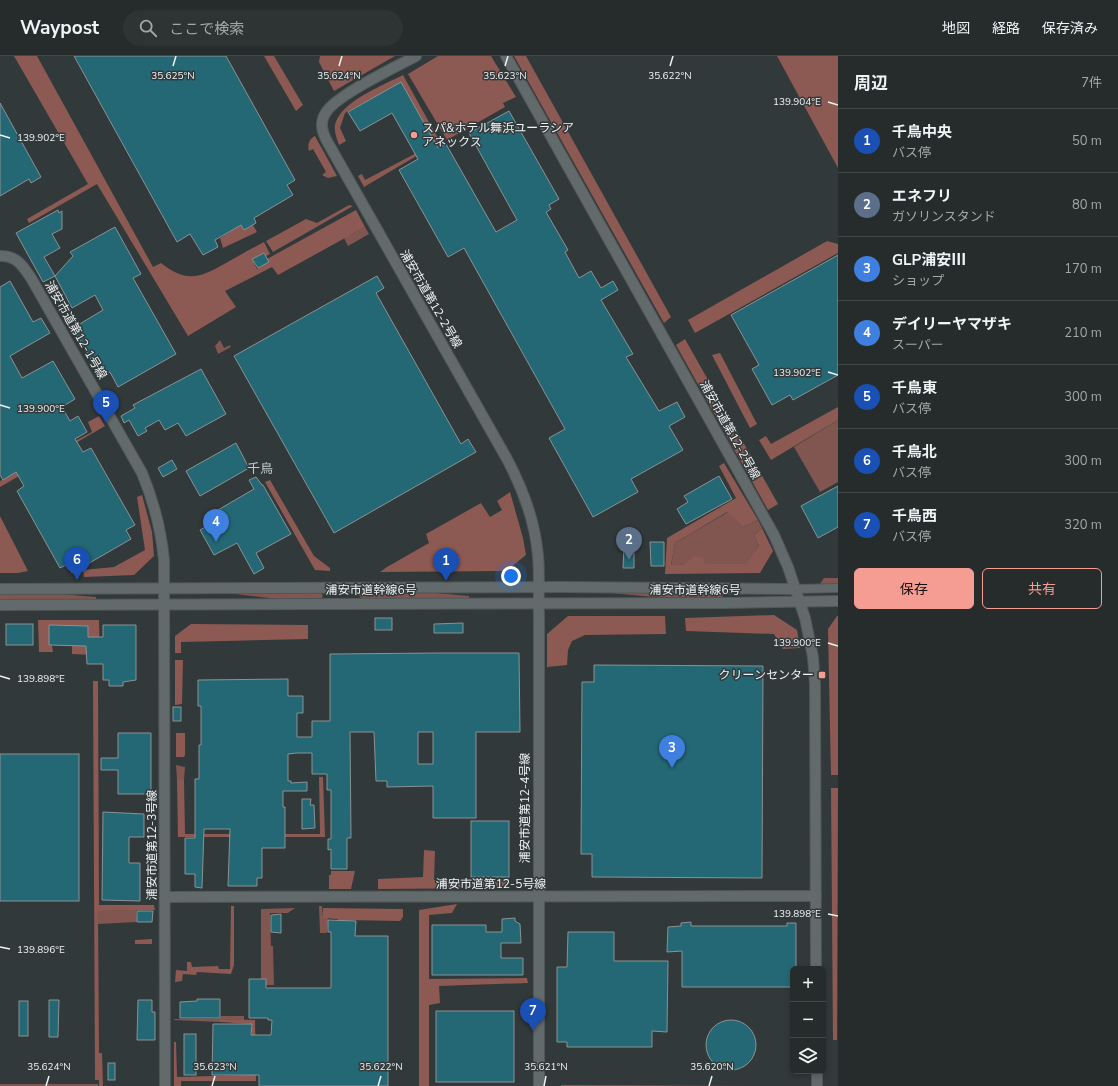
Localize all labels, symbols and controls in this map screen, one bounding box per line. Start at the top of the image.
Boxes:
search box [123,10,403,46]
text: Waypost [20,15,99,41]
icon: search [137,17,159,39]
text: ここで検索 [169,19,244,39]
text: 地図 [942,19,970,38]
text: 経路 [992,19,1020,38]
text: 保存済み [1042,19,1098,38]
text: 35.625°N [151,69,195,83]
text: 35.624°N [317,69,361,83]
text: 35.623°N [483,69,527,83]
text: 35.622°N [648,69,692,83]
text: 周辺 [854,72,888,95]
text: 7件 [1081,74,1102,92]
text: 139.904°E [773,95,821,109]
place label: スパ&ホテル舞浜ユーラシア アネックス [422,120,574,150]
text: 千鳥中央 [892,122,952,142]
marker: スパ&ホテル舞浜ユーラシア アネックス [409,130,419,140]
text: 139.902°E [17,131,65,145]
text: 1 [863,132,871,150]
text: 50 m [1072,132,1102,150]
text: バス停 [892,144,931,162]
text: エネフリ [892,186,952,206]
text: 2 [863,196,871,214]
text: 80 m [1072,196,1102,214]
text: ガソリンスタンド [892,208,996,226]
street label: 浦安市道第12-2号線 [396,247,466,351]
text: GLP浦安Ⅲ [892,250,966,270]
text: 3 [863,260,871,278]
text: 170 m [1064,260,1102,278]
text: ショップ [892,272,944,290]
street label: 浦安市道第12-1号線 [41,278,111,382]
text: デイリーヤマザキ [892,314,1012,334]
text: 4 [863,324,871,342]
text: 210 m [1064,324,1102,342]
text: スーパー [892,336,944,354]
text: 139.902°E [773,366,821,380]
street label: 浦安市道第12-2号線 [696,378,764,482]
text: 千鳥東 [892,378,937,398]
text: 5 [863,388,871,406]
text: 300 m [1064,388,1102,406]
pin: 5 [93,390,119,423]
text: バス停 [892,400,931,418]
text: 139.900°E [17,402,65,416]
text: 千鳥北 [892,442,937,462]
text: 6 [863,452,871,470]
text: 300 m [1064,452,1102,470]
district label: 千鳥 [247,460,273,478]
text: バス停 [892,464,931,482]
text: 千鳥西 [892,506,937,526]
pin: 4 [203,509,229,542]
text: 7 [863,516,871,534]
text: 320 m [1064,516,1102,534]
pin: 2 [616,527,642,560]
text: バス停 [892,528,931,546]
pin: 6 [64,547,90,580]
pin: 1 [433,548,459,581]
your location [501,566,521,586]
button: 保存 [854,568,974,609]
button: 共有 [982,568,1102,609]
street label: 浦安市道幹線6号 [325,582,417,598]
street label: 浦安市道幹線6号 [649,582,741,598]
text: 139.900°E [773,636,821,650]
place label: クリーンセンター [719,667,814,683]
marker: クリーンセンター [817,670,827,680]
text: 139.898°E [17,672,65,686]
pin: 3 [659,735,685,768]
street label: 浦安市道第12-4号線 [517,753,533,863]
street label: 浦安市道第12-3号線 [144,790,160,900]
street label: 浦安市道第12-5号線 [436,876,546,892]
text: 139.898°E [773,907,821,921]
text: 139.896°E [17,943,65,957]
map controls [790,966,826,1074]
button: + [790,966,826,1002]
pin: 7 [520,998,546,1031]
button: − [790,1002,826,1038]
button: layers [790,1038,826,1074]
text: 35.624°N [27,1060,71,1074]
text: 35.623°N [193,1060,237,1074]
text: 35.622°N [359,1060,403,1074]
text: 35.621°N [524,1060,568,1074]
text: 35.620°N [690,1060,734,1074]

